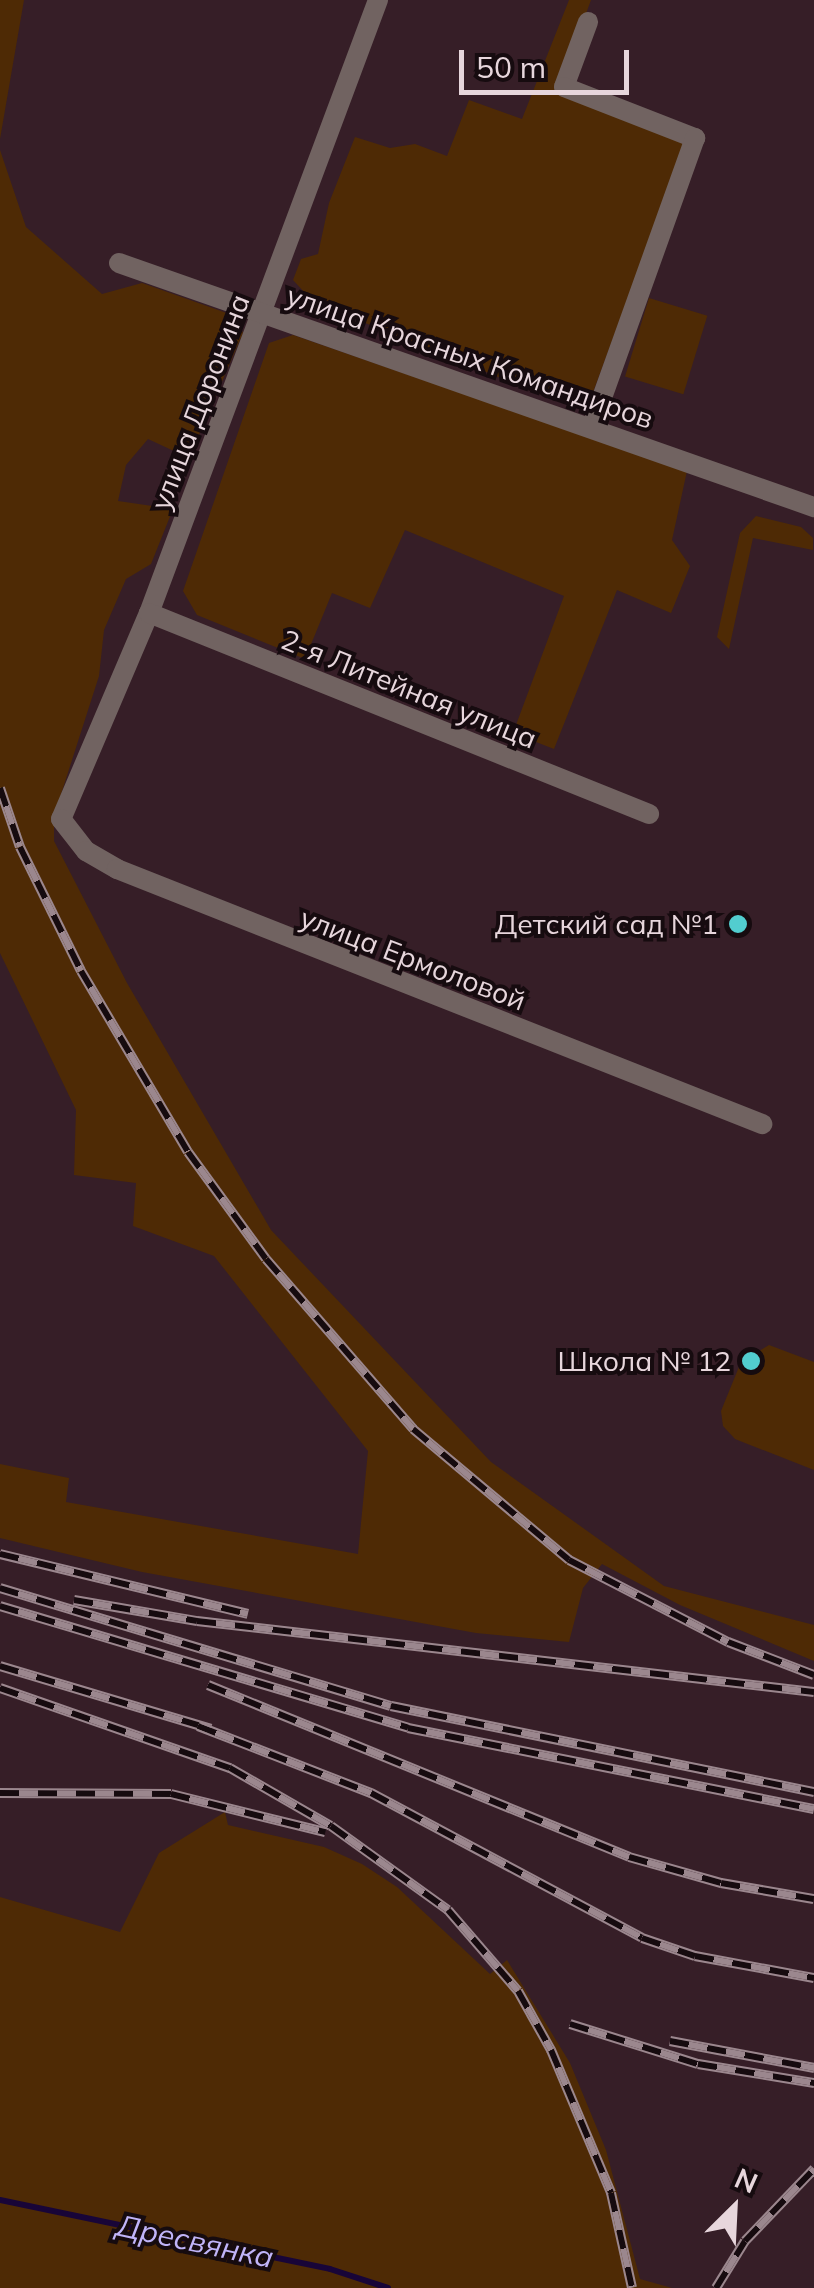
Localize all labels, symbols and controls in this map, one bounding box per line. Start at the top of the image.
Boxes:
scale bar [464,30,634,92]
text: 50 m [476,48,546,86]
street label: улица Красных Командиров [282,278,658,436]
street label: улица Доронина [143,289,257,515]
street label: 2-я Литейная улица [276,622,542,756]
street label: улица Ермоловой [296,901,530,1017]
place label: Детский сад №1 [495,907,718,941]
marker: Детский сад №1 [727,913,749,935]
place label: Школа № 12 [558,1344,731,1378]
marker: Школа № 12 [740,1350,762,1372]
north arrow [684,2158,784,2258]
text: N [730,2160,763,2200]
water label: Дресвянка [113,2207,277,2275]

